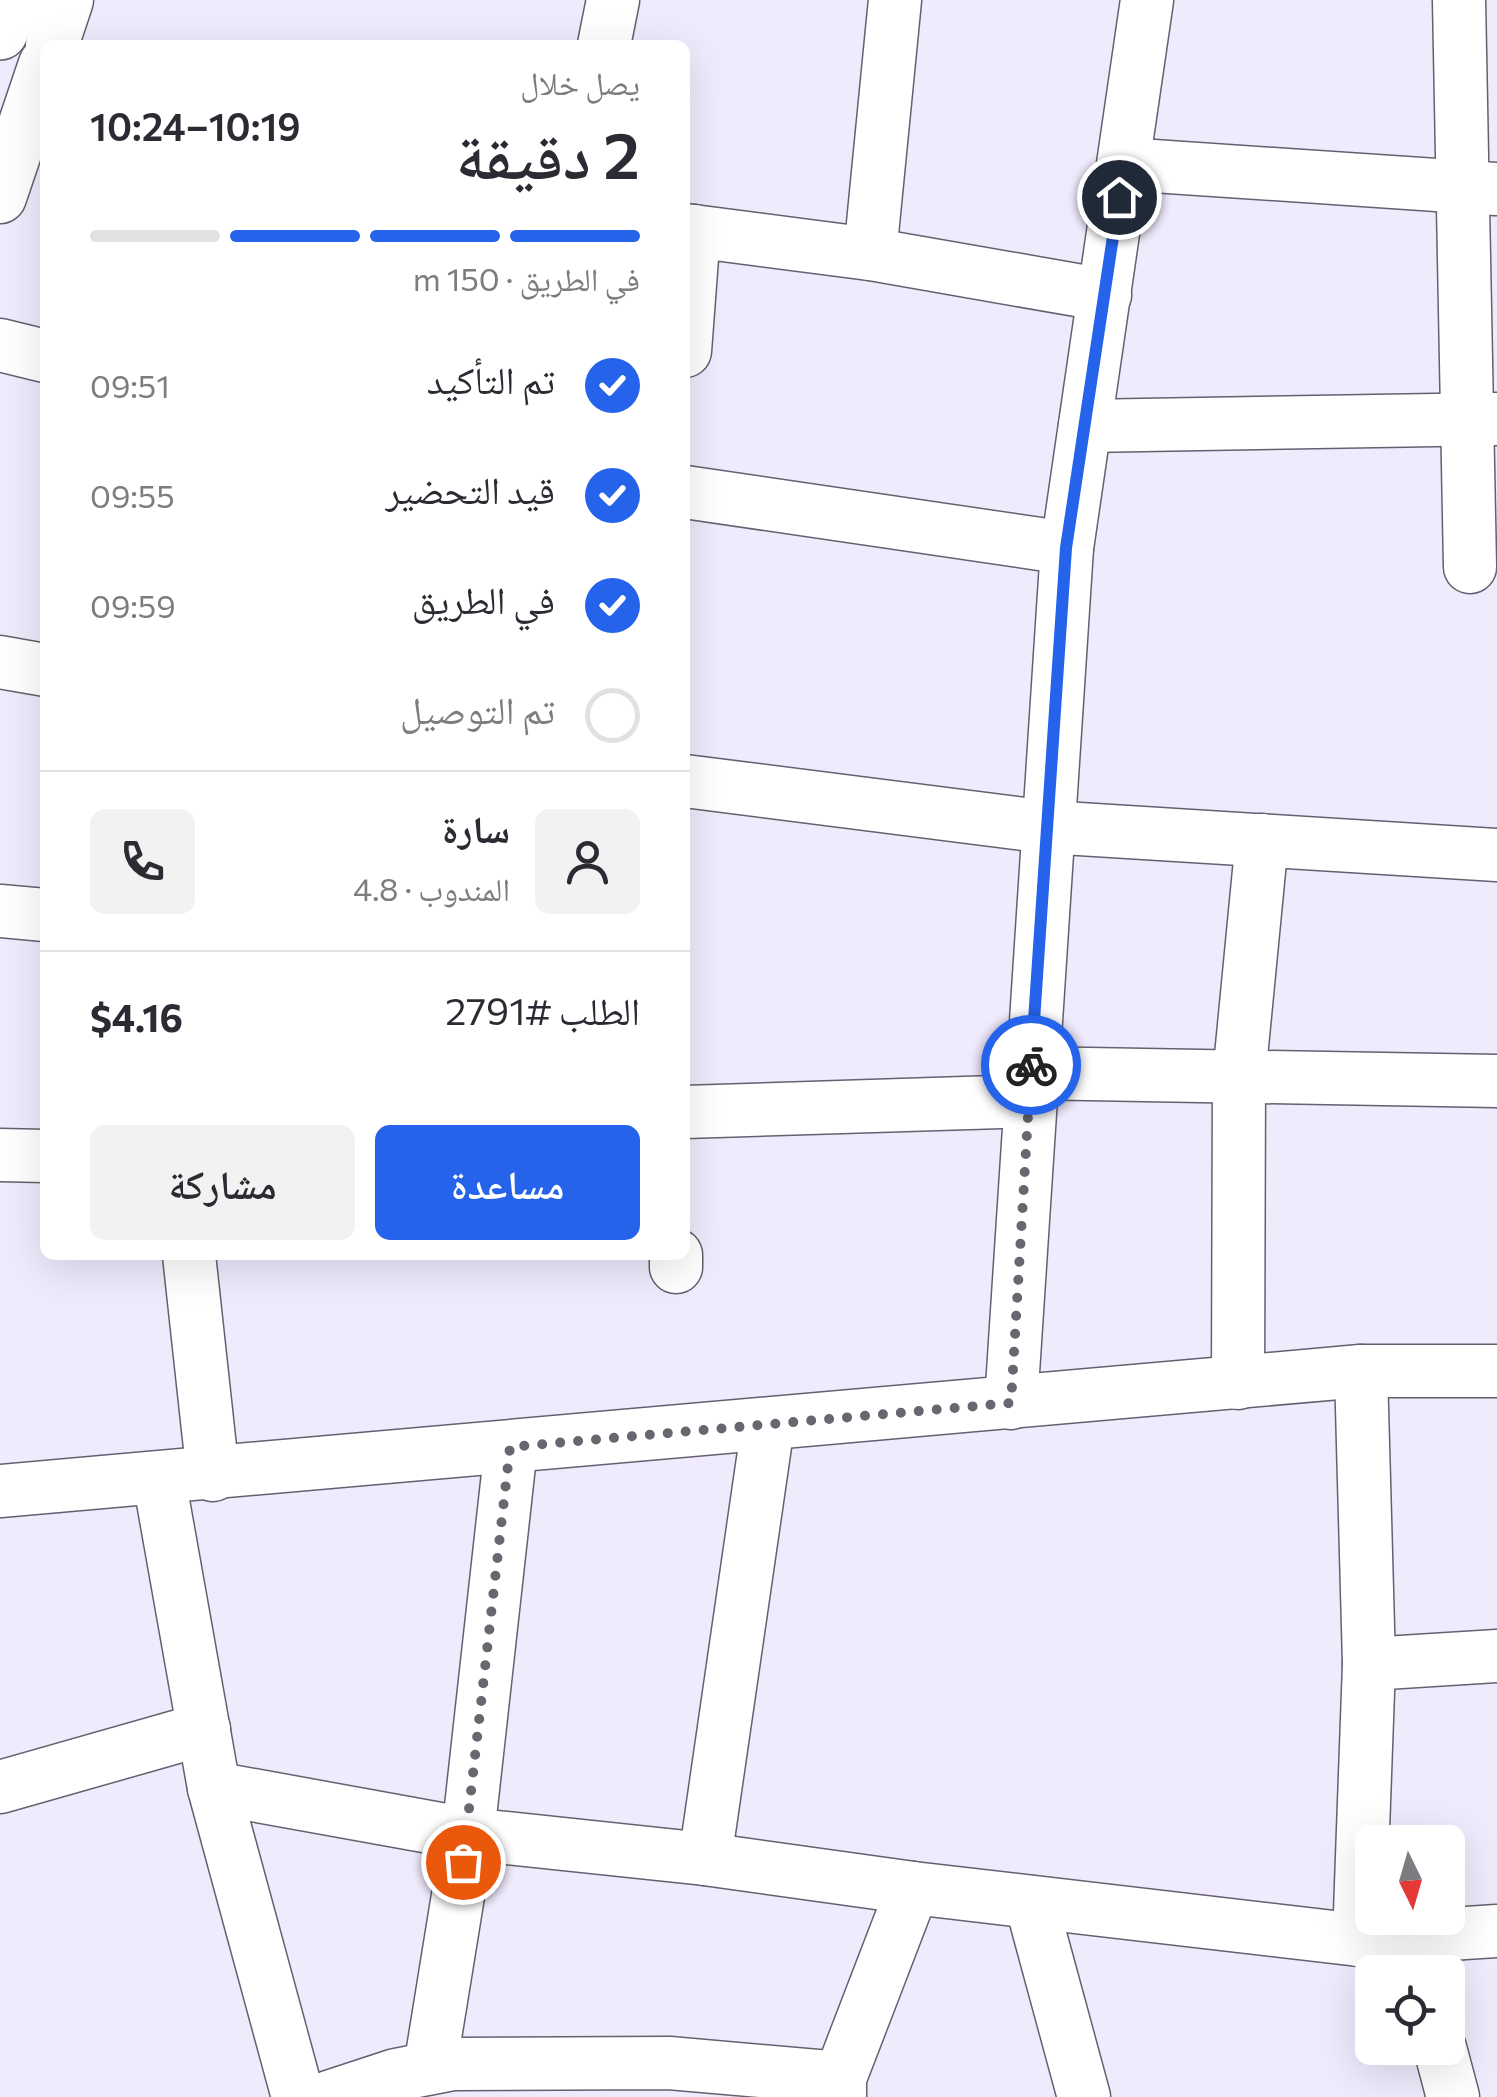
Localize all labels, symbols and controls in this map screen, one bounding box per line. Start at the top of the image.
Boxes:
text: يصل خلال [520,62,640,102]
text: 10:19–10:24 [90,102,301,149]
text: 2 دقيقة [456,113,640,192]
pin [1077,155,1162,240]
icon: home [1092,170,1147,225]
text: في الطريق · 150 m [413,258,640,298]
text: تم التأكيد [427,355,555,402]
icon: check [585,358,640,413]
text: 09:51 [90,365,170,405]
text: قيد التحضير [385,465,555,512]
icon: check [585,468,640,523]
text: 09:55 [90,475,175,515]
text: في الطريق [412,575,555,622]
icon: check [585,578,640,633]
text: 09:59 [90,585,176,625]
text: تم التوصيل [400,685,555,732]
text: سارة [442,804,510,851]
button: phone [90,809,195,914]
button: person [535,809,640,914]
text: المندوب · 4.8 [353,868,510,908]
text: الطلب #2791 [445,986,640,1033]
text: $4.16 [90,993,183,1040]
courier [981,1015,1081,1115]
icon: bike [1004,1038,1059,1093]
button: مشاركة [90,1125,355,1240]
button: مساعدة [375,1125,640,1240]
pin [421,1820,506,1905]
north arrow [1355,1825,1465,1935]
map controls [1355,1825,1465,2065]
icon: bag [436,1835,491,1890]
button: locate [1355,1955,1465,2065]

